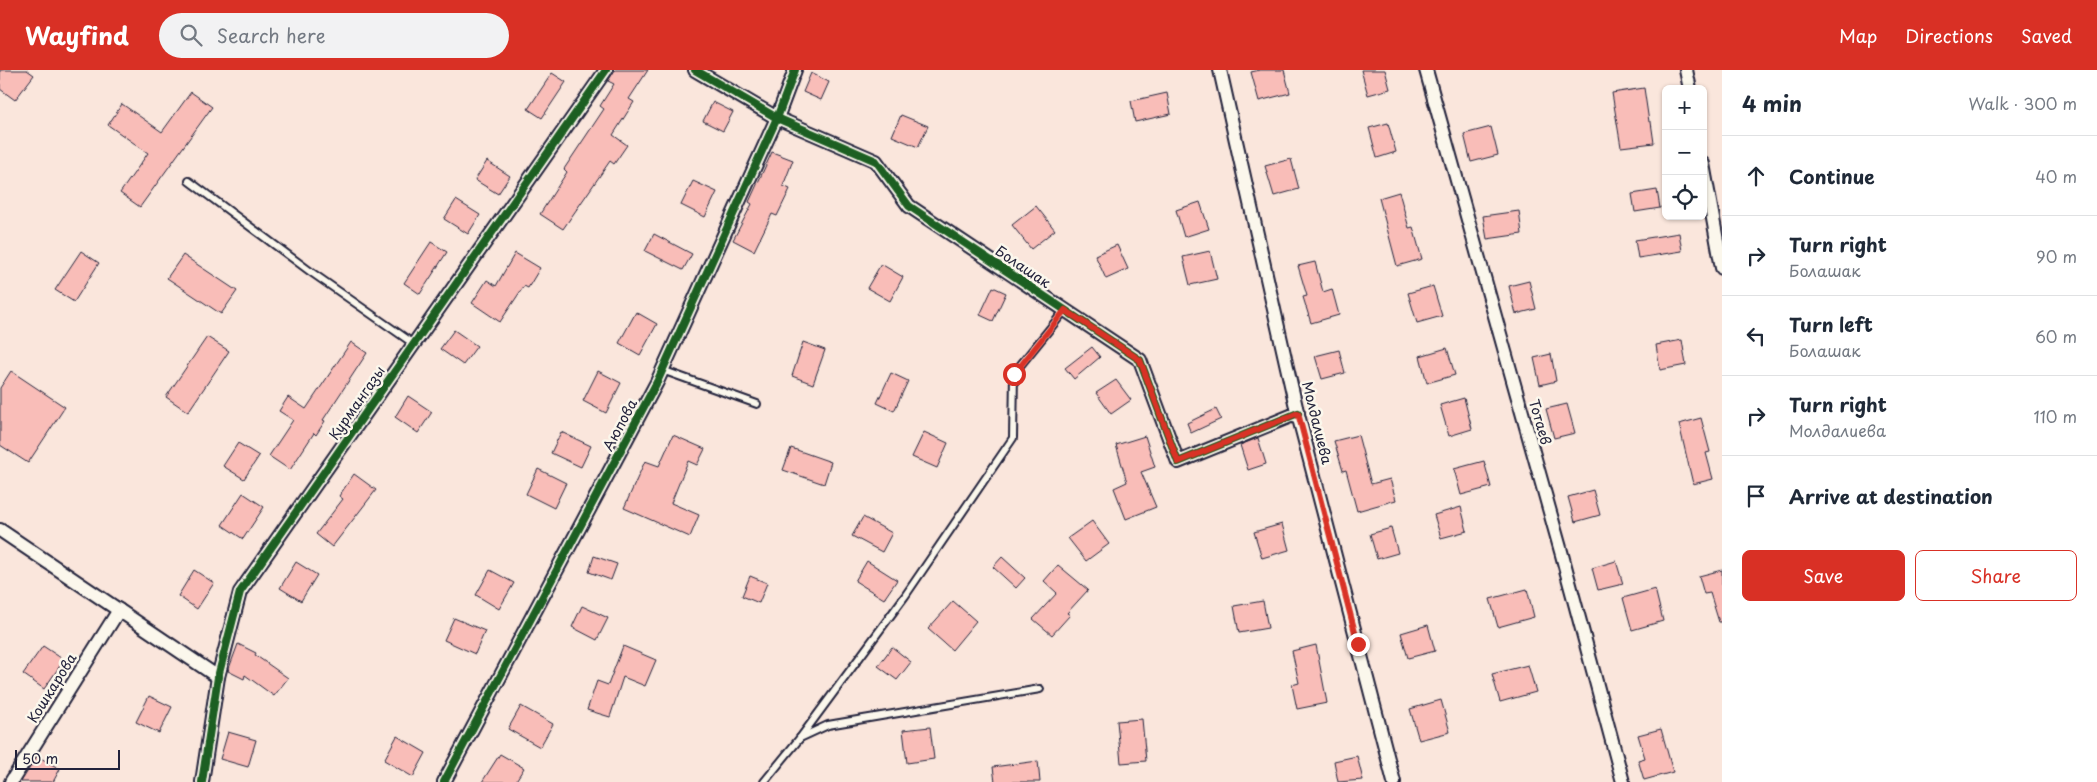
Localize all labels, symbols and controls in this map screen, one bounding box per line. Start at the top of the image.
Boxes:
search box [159,13,509,58]
text: Wayfind [25,17,129,53]
icon: search [177,21,205,49]
text: Search here [217,21,325,49]
text: Map [1839,22,1877,49]
text: Directions [1905,22,1993,49]
text: Saved [2021,22,2072,49]
map controls [1662,85,1707,220]
button: + [1662,85,1707,130]
text: 4 min [1742,87,1802,119]
text: Walk · 300 m [1968,91,2077,115]
button: − [1662,130,1707,175]
icon: ahead [1742,162,1770,190]
text: Continue [1789,162,1875,190]
text: 40 m [2035,164,2077,188]
button: locate [1662,175,1707,220]
text: Turn right [1789,230,1887,258]
street label: Болашак [991,240,1056,293]
icon: right [1742,242,1770,270]
text: 90 m [2036,244,2077,268]
text: Болашак [1789,258,1861,282]
text: Turn left [1789,310,1873,338]
icon: left [1742,322,1770,350]
text: 60 m [2035,324,2077,348]
text: Болашак [1789,338,1861,362]
street label: Курмангазы [323,361,390,444]
route start [1003,363,1026,386]
street label: Молдалиева [1297,379,1338,467]
text: Turn right [1789,390,1887,418]
street label: Аюпова [597,395,642,455]
street label: Тотаев [1524,397,1557,447]
icon: right [1742,402,1770,430]
text: 110 m [2034,404,2077,428]
text: Молдалиева [1789,418,1886,442]
icon: arrive [1742,482,1770,510]
text: Arrive at destination [1789,482,1993,510]
button: Save [1742,550,1905,601]
button: Share [1915,550,2077,601]
route end [1347,633,1370,656]
street label: Кошкарова [22,649,81,727]
scale bar [15,747,120,770]
text: 50 m [22,748,58,769]

